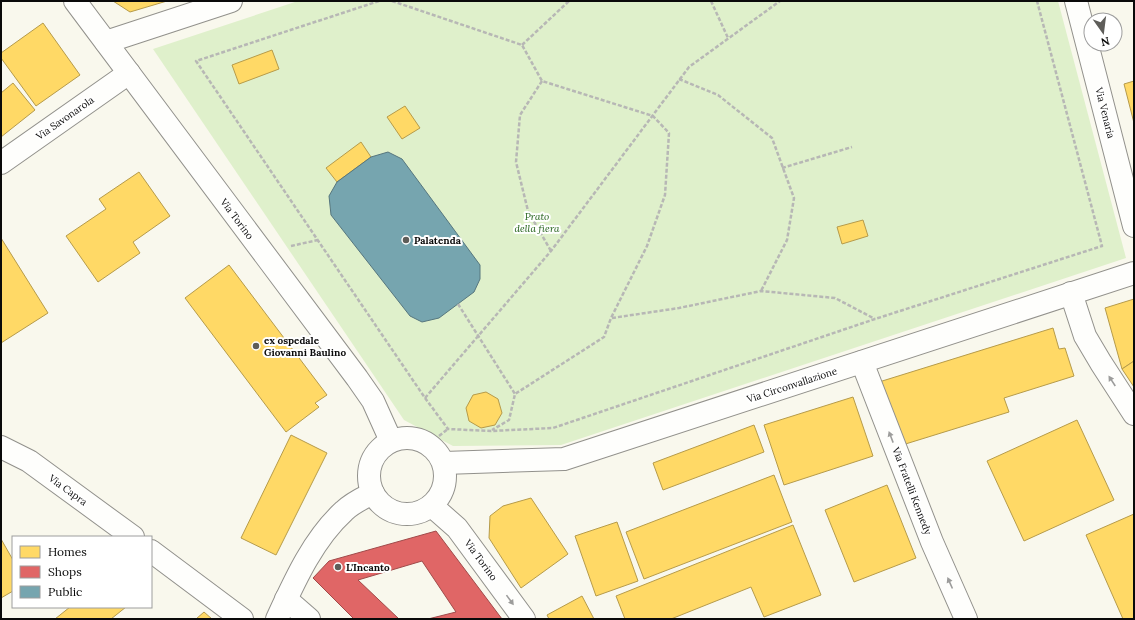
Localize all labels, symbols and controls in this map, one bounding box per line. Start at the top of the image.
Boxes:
north arrow [1083,12,1123,52]
text: N [1099,34,1111,50]
street label: Via Venaria [1092,85,1118,140]
street label: Via Savonarola [33,93,96,143]
street label: Via Torino [217,195,257,242]
park label: Prato della fiera [514,210,560,235]
place label: Palatenda [414,234,462,247]
marker: Palatenda [401,235,411,245]
place label: ex ospedale Giovanni Baulino [264,334,346,359]
marker: ex ospedale Giovanni Baulino [251,341,261,351]
street label: Via Circonvallazione [744,364,839,406]
one-way arrow [1109,376,1116,387]
one-way arrow [887,430,893,442]
street label: Via Fratelli Kennedy [889,444,935,537]
street label: Via Capra [45,471,90,508]
legend [12,536,152,608]
street label: Via Torino [461,536,500,583]
text: Homes [48,544,87,559]
place label: L'Incanto [346,561,390,574]
marker: L'Incanto [333,562,343,572]
text: Shops [48,564,82,579]
one-way arrow [947,578,953,589]
text: Public [48,584,82,599]
one-way arrow [506,595,514,605]

